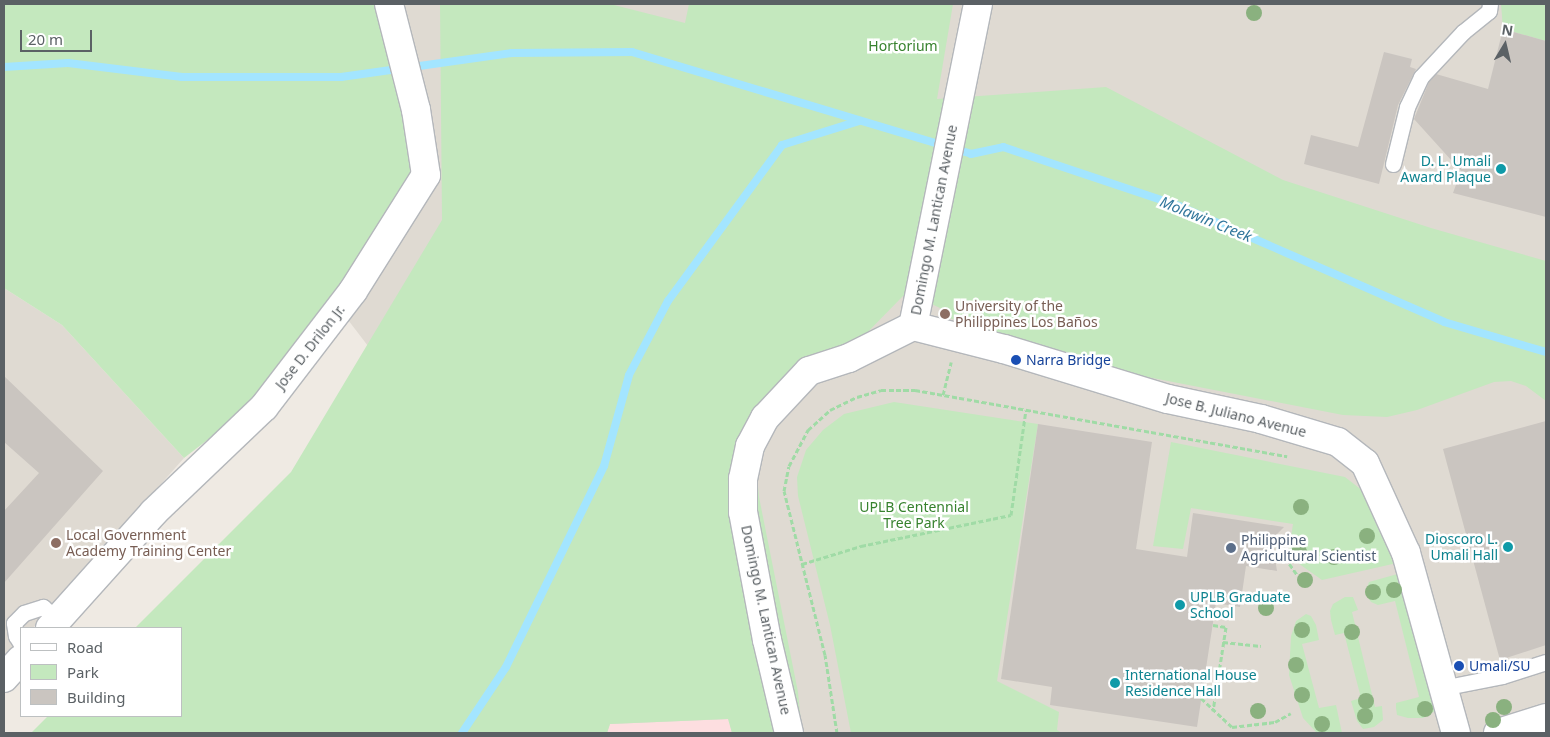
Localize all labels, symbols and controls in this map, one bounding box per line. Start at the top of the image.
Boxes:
text: N [1500,19,1515,40]
scale bar [22,20,95,52]
north arrow [1480,20,1530,70]
text: 20 m [28,29,63,49]
park label: Hortorium [868,38,938,54]
street label: Domingo M. Lantican Avenue [907,123,961,317]
place label: D. L. Umali Award Plaque [1400,153,1491,186]
marker: D. L. Umali Award Plaque [1495,163,1507,175]
water label: Molawin Creek [1157,192,1255,246]
place label: University of the Philippines Los Baños [955,298,1098,331]
street label: Jose D. Drilon Jr. [272,301,348,393]
marker: University of the Philippines Los Baños [939,308,951,320]
place label: Narra Bridge [1026,352,1111,368]
marker: Narra Bridge [1010,354,1022,366]
street label: Jose B. Juliano Avenue [1164,389,1308,441]
park label: UPLB Centennial Tree Park [859,499,969,532]
street label: Domingo M. Lantican Avenue [738,524,794,716]
place label: Local Government Academy Training Center [66,527,231,560]
place label: Dioscoro L. Umali Hall [1425,531,1498,564]
place label: Philippine Agricultural Scientist [1241,532,1376,564]
marker: Local Government Academy Training Center [50,537,62,549]
marker: Dioscoro L. Umali Hall [1502,541,1514,553]
marker: Philippine Agricultural Scientist [1225,542,1237,554]
place label: UPLB Graduate School [1190,589,1290,622]
marker: UPLB Graduate School [1174,599,1186,611]
legend [20,627,182,717]
text: Road [67,637,103,657]
place label: Umali/SU [1469,658,1531,674]
marker: Umali/SU [1453,660,1465,672]
text: Park [67,662,99,682]
place label: International House Residence Hall [1125,667,1257,700]
marker: International House Residence Hall [1109,677,1121,689]
text: Building [67,687,125,707]

